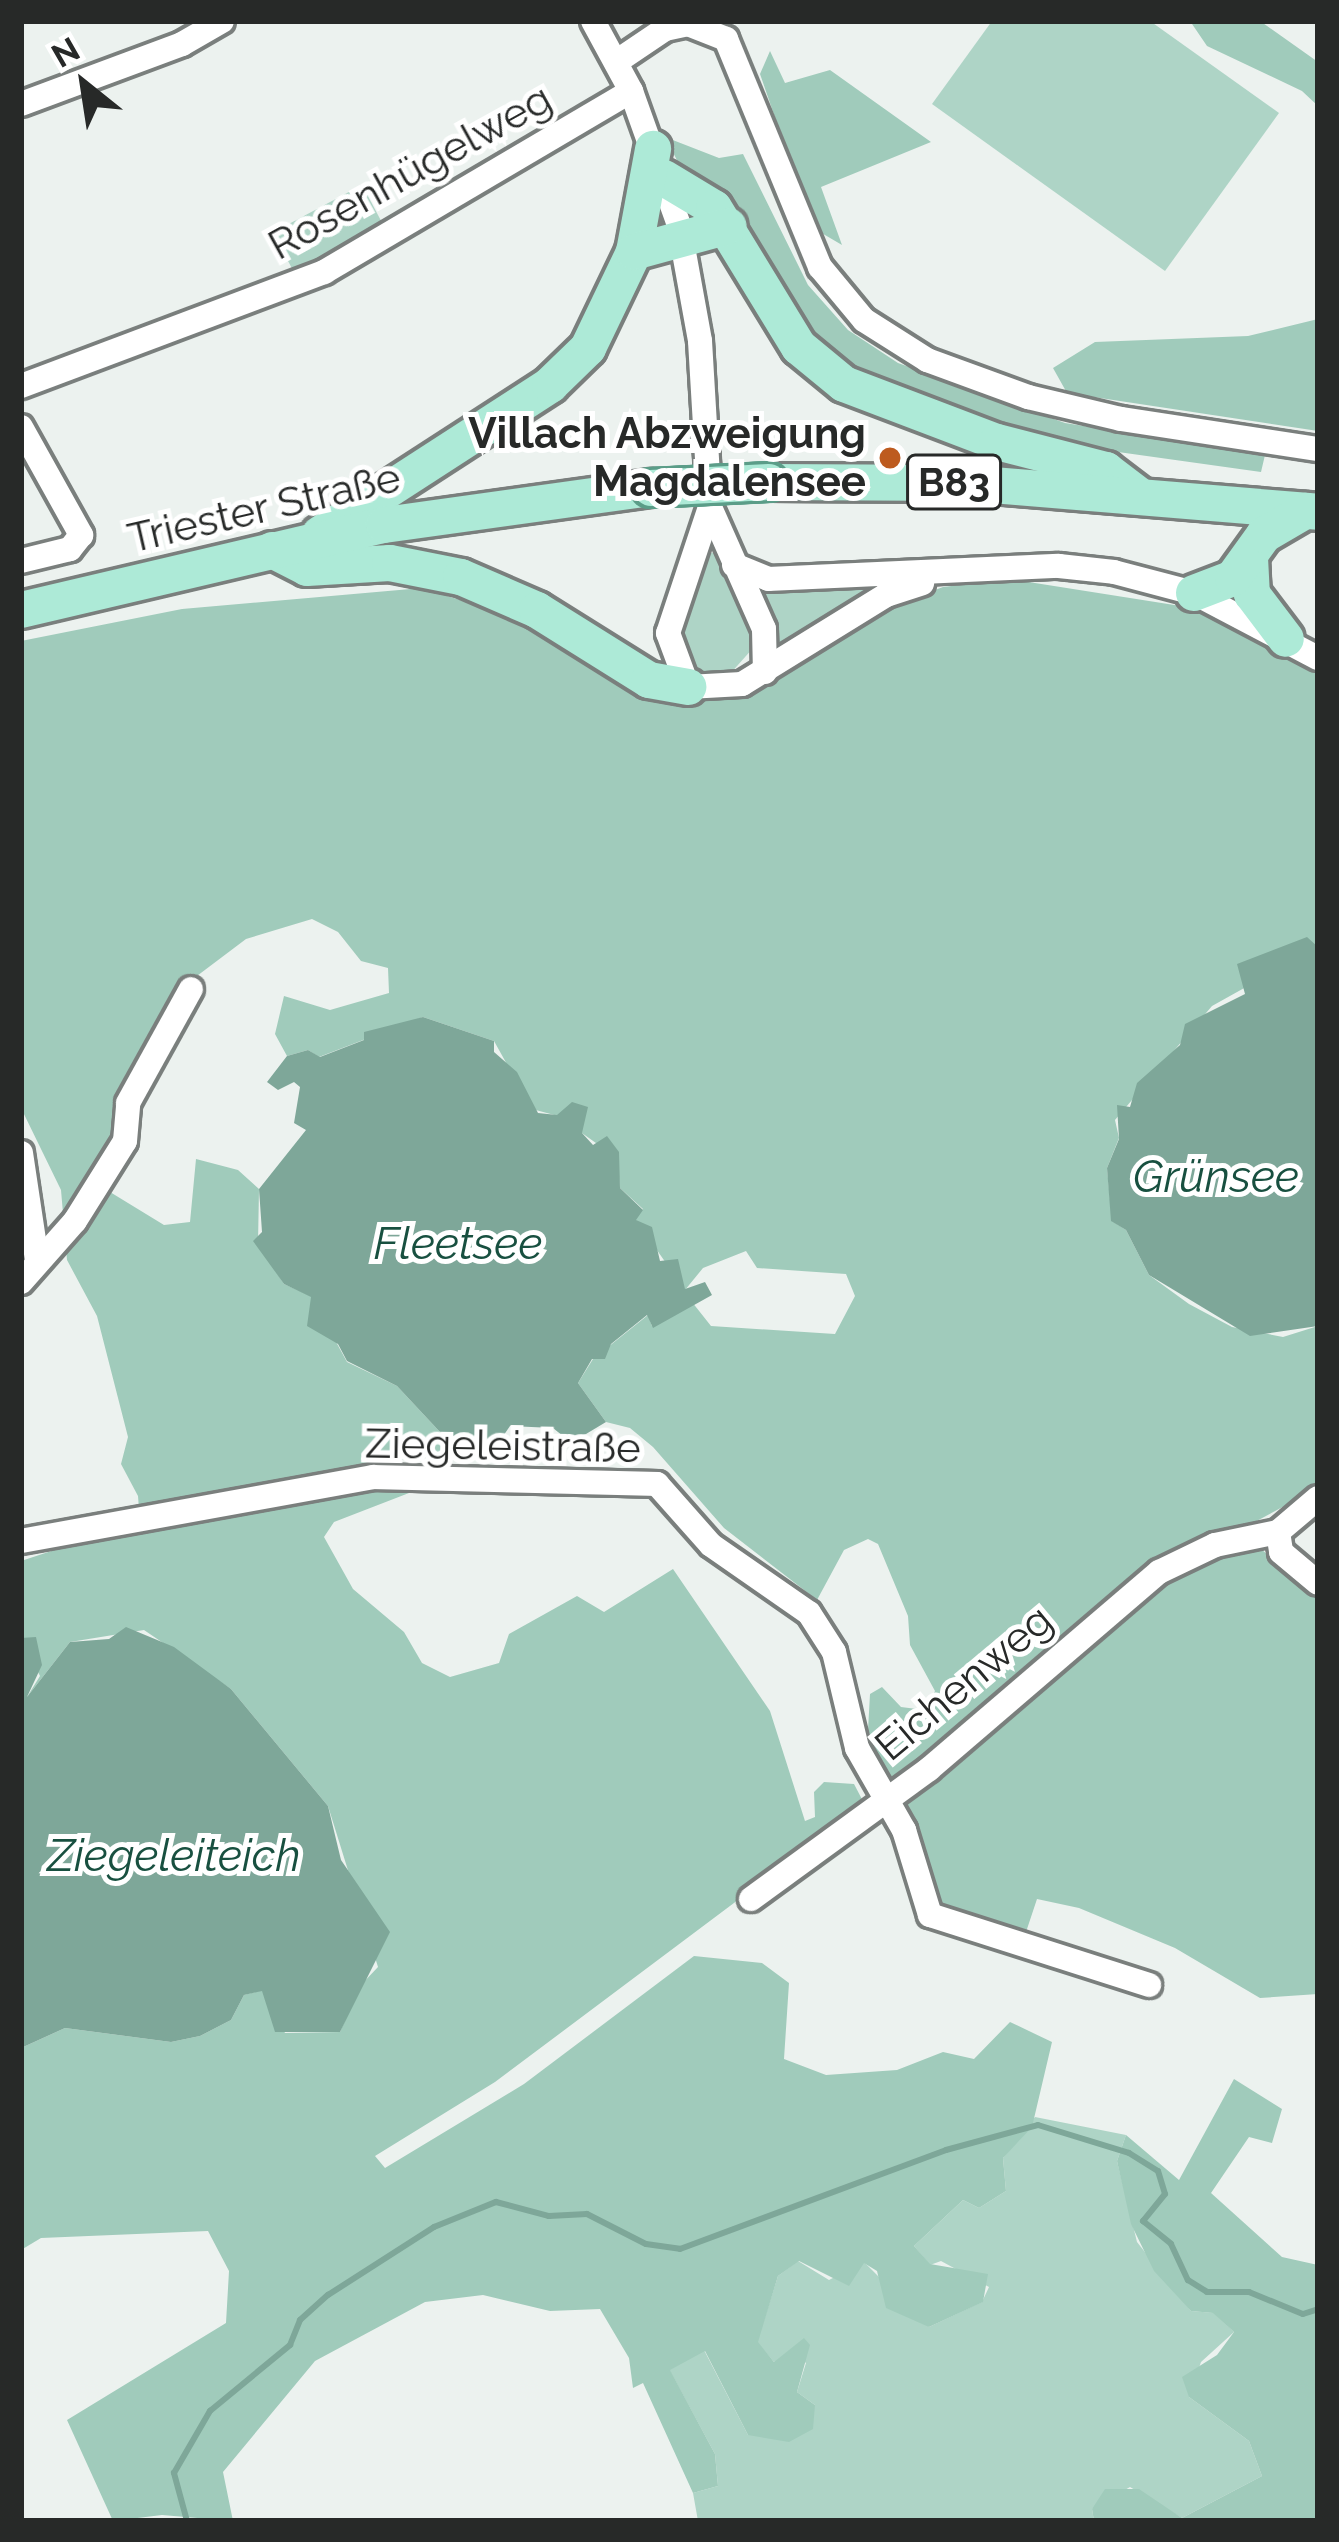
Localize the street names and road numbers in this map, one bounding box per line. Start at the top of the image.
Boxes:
street label: Rosenhügelweg [260,73,560,271]
road number: B83 [906,449,1002,515]
street label: Triester Straße [122,452,406,564]
street label: Ziegeleistraße [365,1418,641,1474]
street label: Eichenweg [865,1595,1063,1771]

